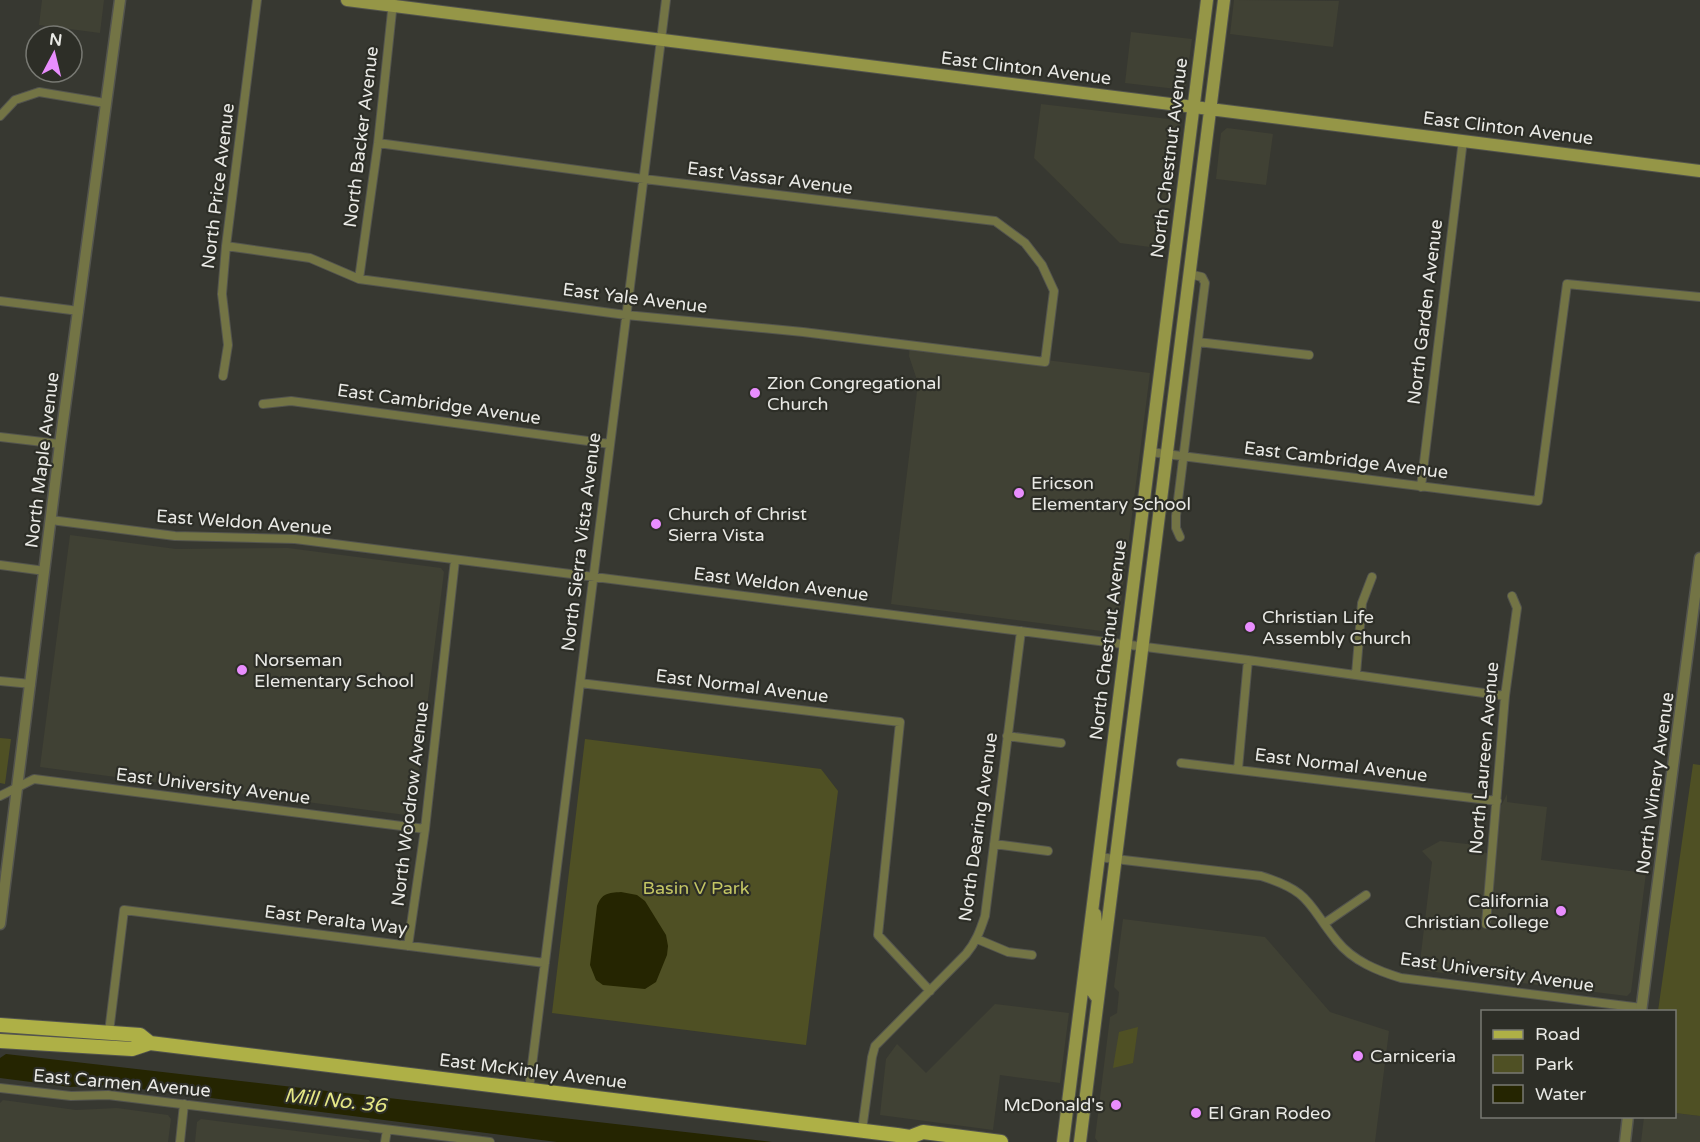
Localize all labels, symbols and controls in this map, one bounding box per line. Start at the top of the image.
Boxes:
north arrow [24,24,84,84]
text: N [48,29,63,51]
street label: North Backer Avenue [339,45,383,229]
street label: East Clinton Avenue [940,47,1112,89]
street label: North Chestnut Avenue [1146,57,1192,259]
street label: North Price Avenue [197,102,239,270]
street label: East Clinton Avenue [1422,107,1594,149]
street label: East Vassar Avenue [686,157,854,199]
street label: North Garden Avenue [1403,218,1447,406]
street label: East Yale Avenue [561,278,709,318]
street label: North Maple Avenue [20,371,64,549]
place label: Zion Congregational Church [767,372,941,415]
street label: East Cambridge Avenue [336,379,542,429]
marker: Zion Congregational Church [748,386,762,400]
street label: North Sierra Vista Avenue [557,431,605,653]
street label: East Cambridge Avenue [1243,437,1449,483]
place label: Ericson Elementary School [1031,472,1191,515]
marker: Ericson Elementary School [1012,486,1026,500]
place label: Church of Christ Sierra Vista [668,503,807,546]
street label: East Weldon Avenue [155,505,333,539]
marker: Church of Christ Sierra Vista [649,517,663,531]
street label: North Chestnut Avenue [1085,539,1131,741]
street label: East Weldon Avenue [692,562,870,606]
place label: Christian Life Assembly Church [1262,606,1411,649]
marker: Christian Life Assembly Church [1243,620,1257,634]
place label: Norseman Elementary School [254,649,414,692]
street label: North Laureen Avenue [1465,661,1503,855]
marker: Norseman Elementary School [235,663,249,677]
street label: East Normal Avenue [654,664,830,708]
street label: North Winery Avenue [1631,690,1679,876]
street label: North Woodrow Avenue [387,700,433,908]
street label: North Dearing Avenue [954,731,1002,923]
street label: East Normal Avenue [1253,743,1429,787]
street label: East University Avenue [115,763,311,809]
park label: Basin V Park [643,877,750,899]
place label: California Christian College [1405,890,1549,933]
street label: East Peralta Way [263,900,409,940]
marker: California Christian College [1554,904,1568,918]
street label: East University Avenue [1399,947,1595,997]
legend [1481,1010,1676,1118]
text: Road [1535,1023,1580,1045]
place label: Carniceria [1370,1045,1456,1067]
street label: East McKinley Avenue [438,1049,628,1093]
marker: Carniceria [1351,1049,1365,1063]
text: Park [1535,1053,1574,1075]
street label: East Carmen Avenue [32,1064,212,1102]
text: Water [1535,1083,1586,1105]
water label: Mill No. 36 [283,1084,390,1119]
place label: McDonald's [1004,1094,1104,1116]
marker: McDonald's [1109,1098,1123,1112]
place label: El Gran Rodeo [1208,1102,1331,1124]
marker: El Gran Rodeo [1189,1106,1203,1120]

